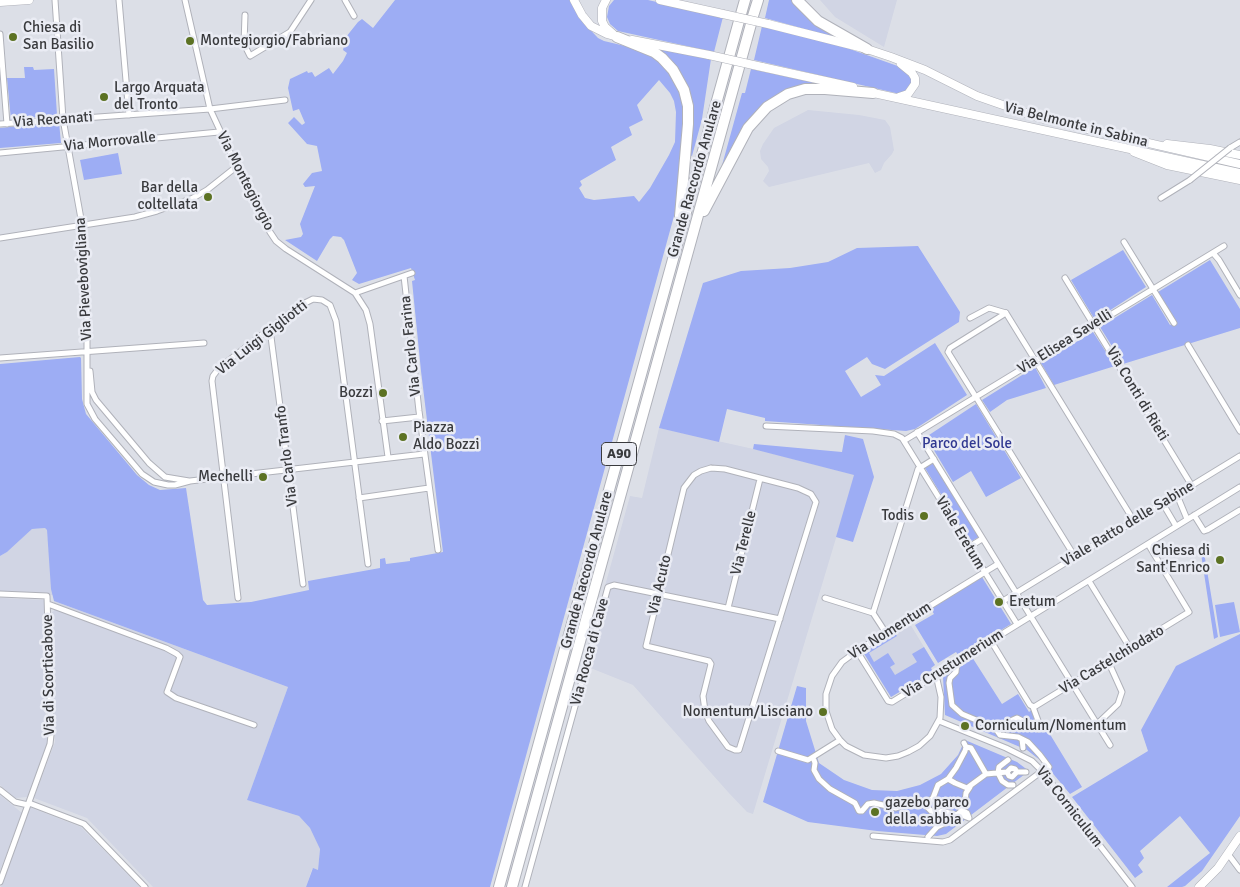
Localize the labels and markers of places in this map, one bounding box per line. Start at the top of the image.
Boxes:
place label: Chiesa di San Basilio [23,19,94,54]
marker: Chiesa di San Basilio [7,31,19,43]
place label: Montegiorgio/Fabriano [200,32,348,50]
marker: Montegiorgio/Fabriano [184,35,196,47]
place label: Largo Arquata del Tronto [114,79,205,114]
marker: Largo Arquata del Tronto [98,91,110,103]
place label: Bar della coltellata [137,179,198,214]
marker: Bar della coltellata [202,191,214,203]
place label: Bozzi [339,384,373,402]
marker: Bozzi [377,387,389,399]
place label: Piazza Aldo Bozzi [413,419,479,454]
marker: Piazza Aldo Bozzi [397,431,409,443]
place label: Mechelli [198,468,253,486]
marker: Mechelli [257,471,269,483]
place label: Todis [882,507,914,525]
marker: Todis [918,510,930,522]
place label: Chiesa di Sant'Enrico [1136,542,1210,577]
marker: Chiesa di Sant'Enrico [1214,554,1226,566]
place label: Eretum [1009,593,1056,611]
marker: Eretum [993,596,1005,608]
place label: Nomentum/Lisciano [683,703,813,721]
marker: Nomentum/Lisciano [817,706,829,718]
place label: Corniculum/Nomentum [975,717,1127,735]
marker: Corniculum/Nomentum [959,720,971,732]
place label: gazebo parco della sabbia [885,794,969,829]
marker: gazebo parco della sabbia [869,806,881,818]

